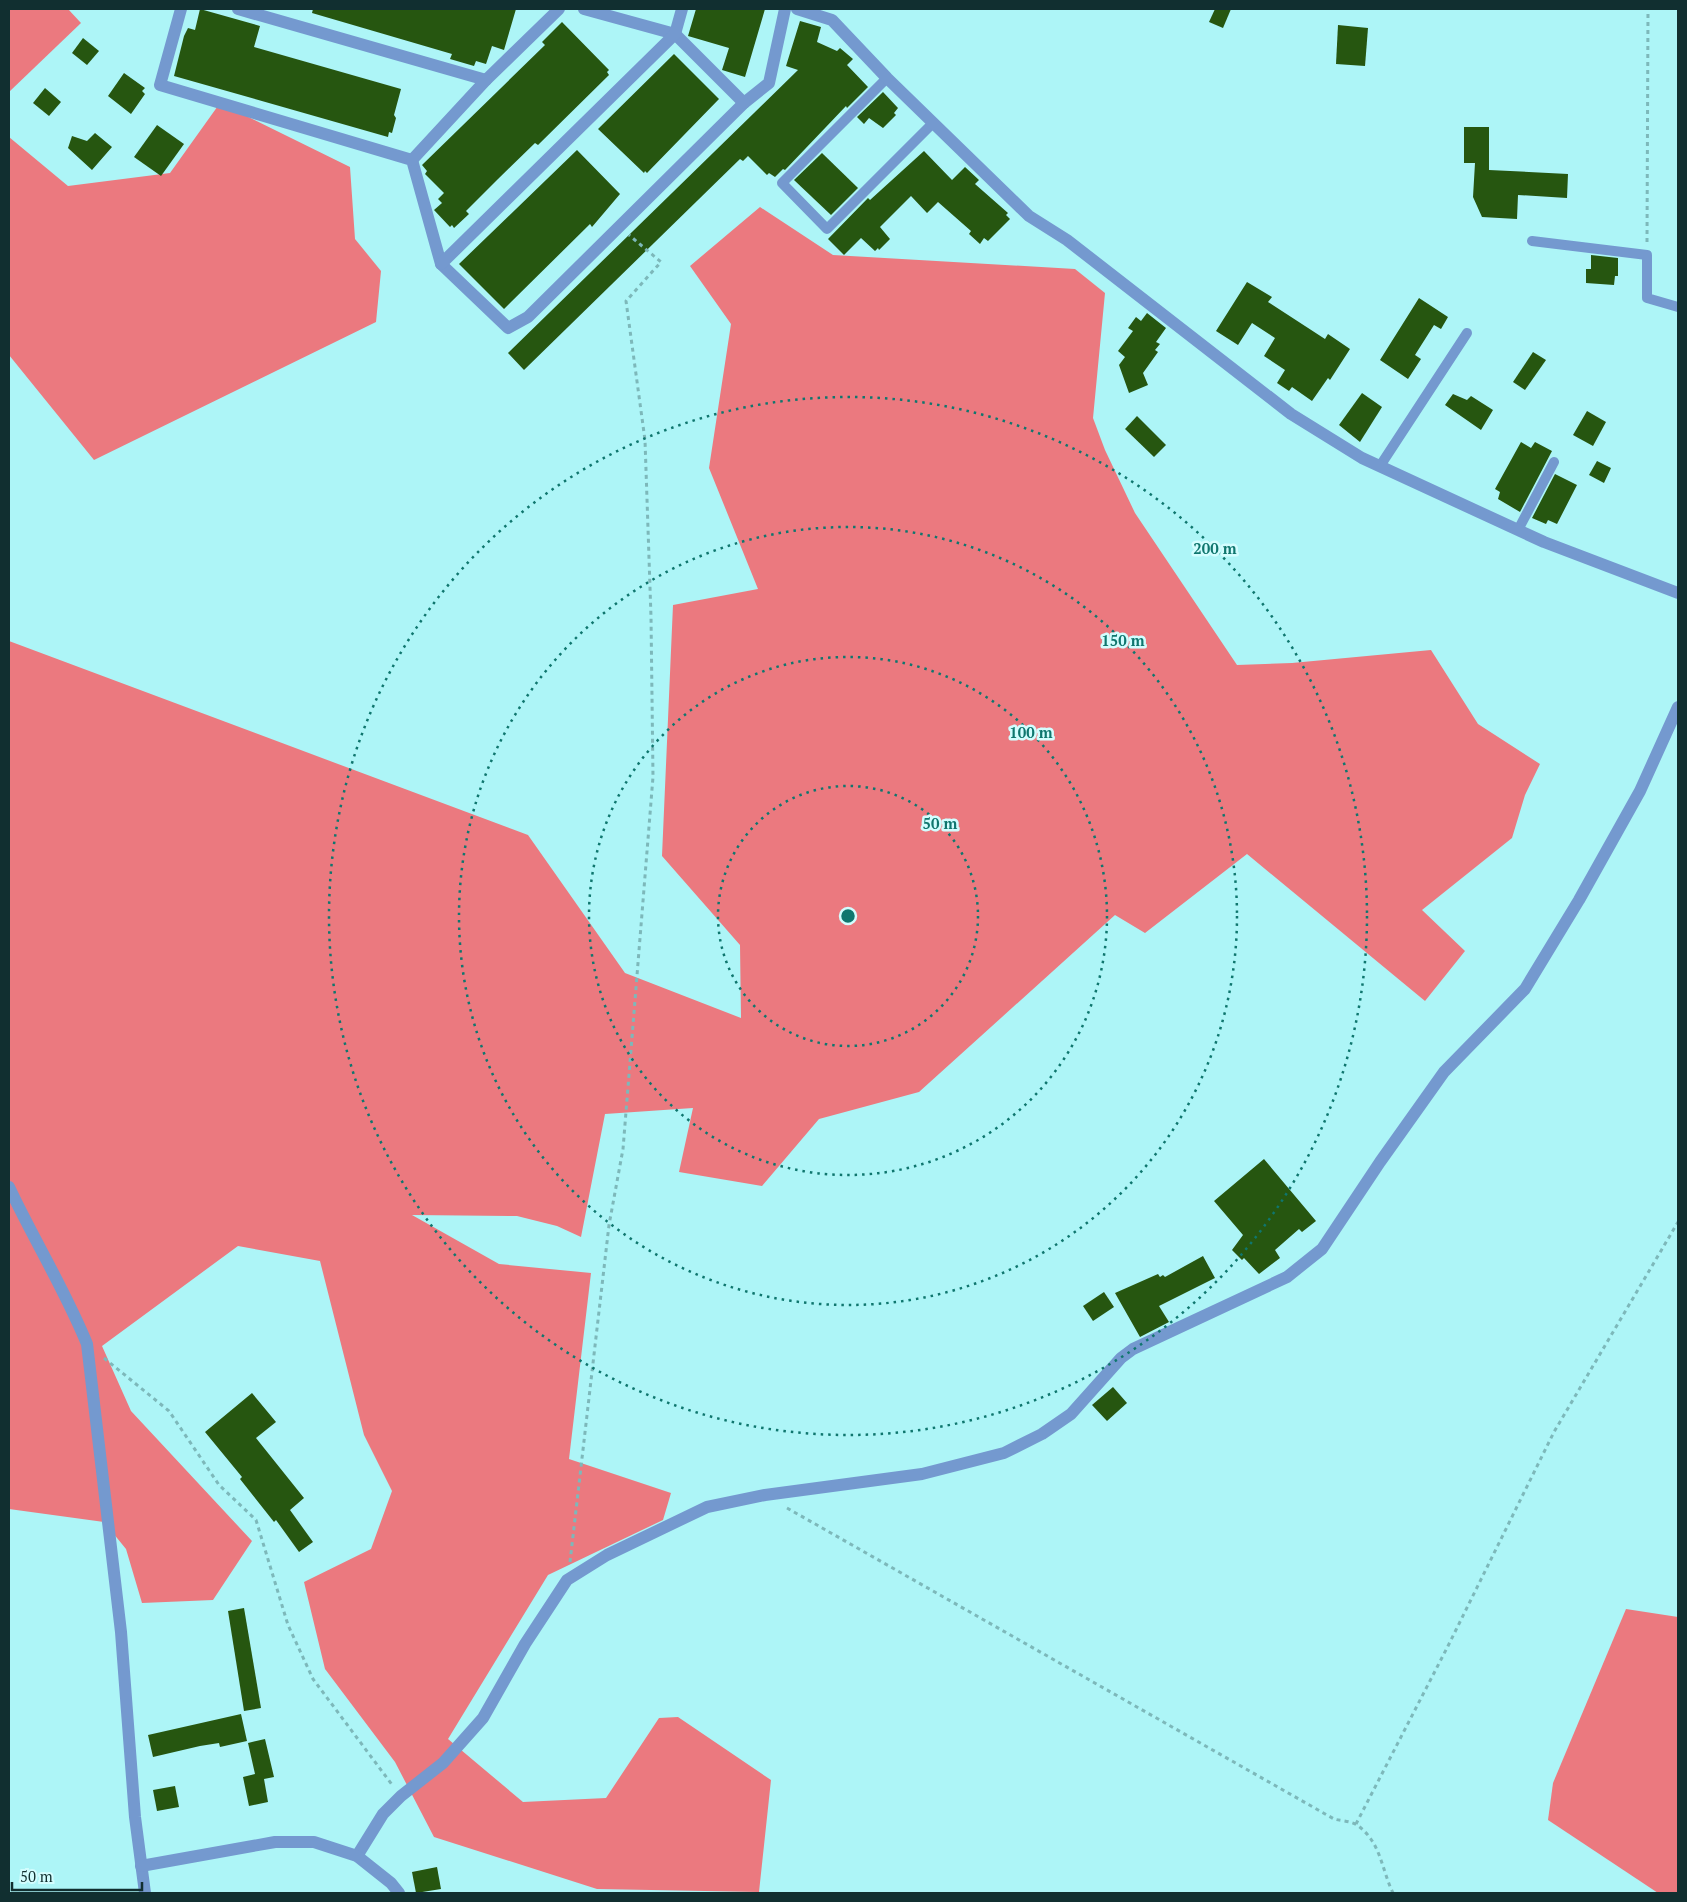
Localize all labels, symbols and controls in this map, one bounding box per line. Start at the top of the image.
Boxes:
text: 200 m [1193,538,1237,558]
text: 150 m [1101,630,1145,650]
text: 100 m [1009,722,1053,742]
text: 50 m [923,813,958,833]
centre of rings [839,907,857,925]
scale bar [12,1860,142,1892]
text: 50 m [20,1866,53,1886]

